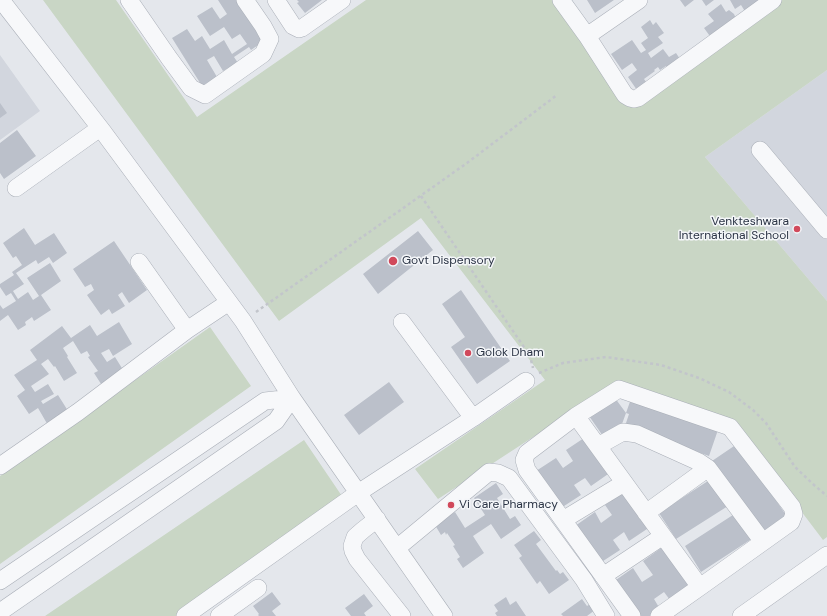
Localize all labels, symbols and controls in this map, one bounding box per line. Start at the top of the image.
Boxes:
place label: Venkteshwara International School [679,215,789,243]
marker: Venkteshwara International School [792,224,802,234]
place label: Govt Dispensory [402,254,495,268]
marker: Govt Dispensory [387,255,399,267]
place label: Golok Dham [476,346,544,360]
marker: Golok Dham [463,348,473,358]
place label: Vi Care Pharmacy [459,498,558,512]
marker: Vi Care Pharmacy [446,500,456,510]

